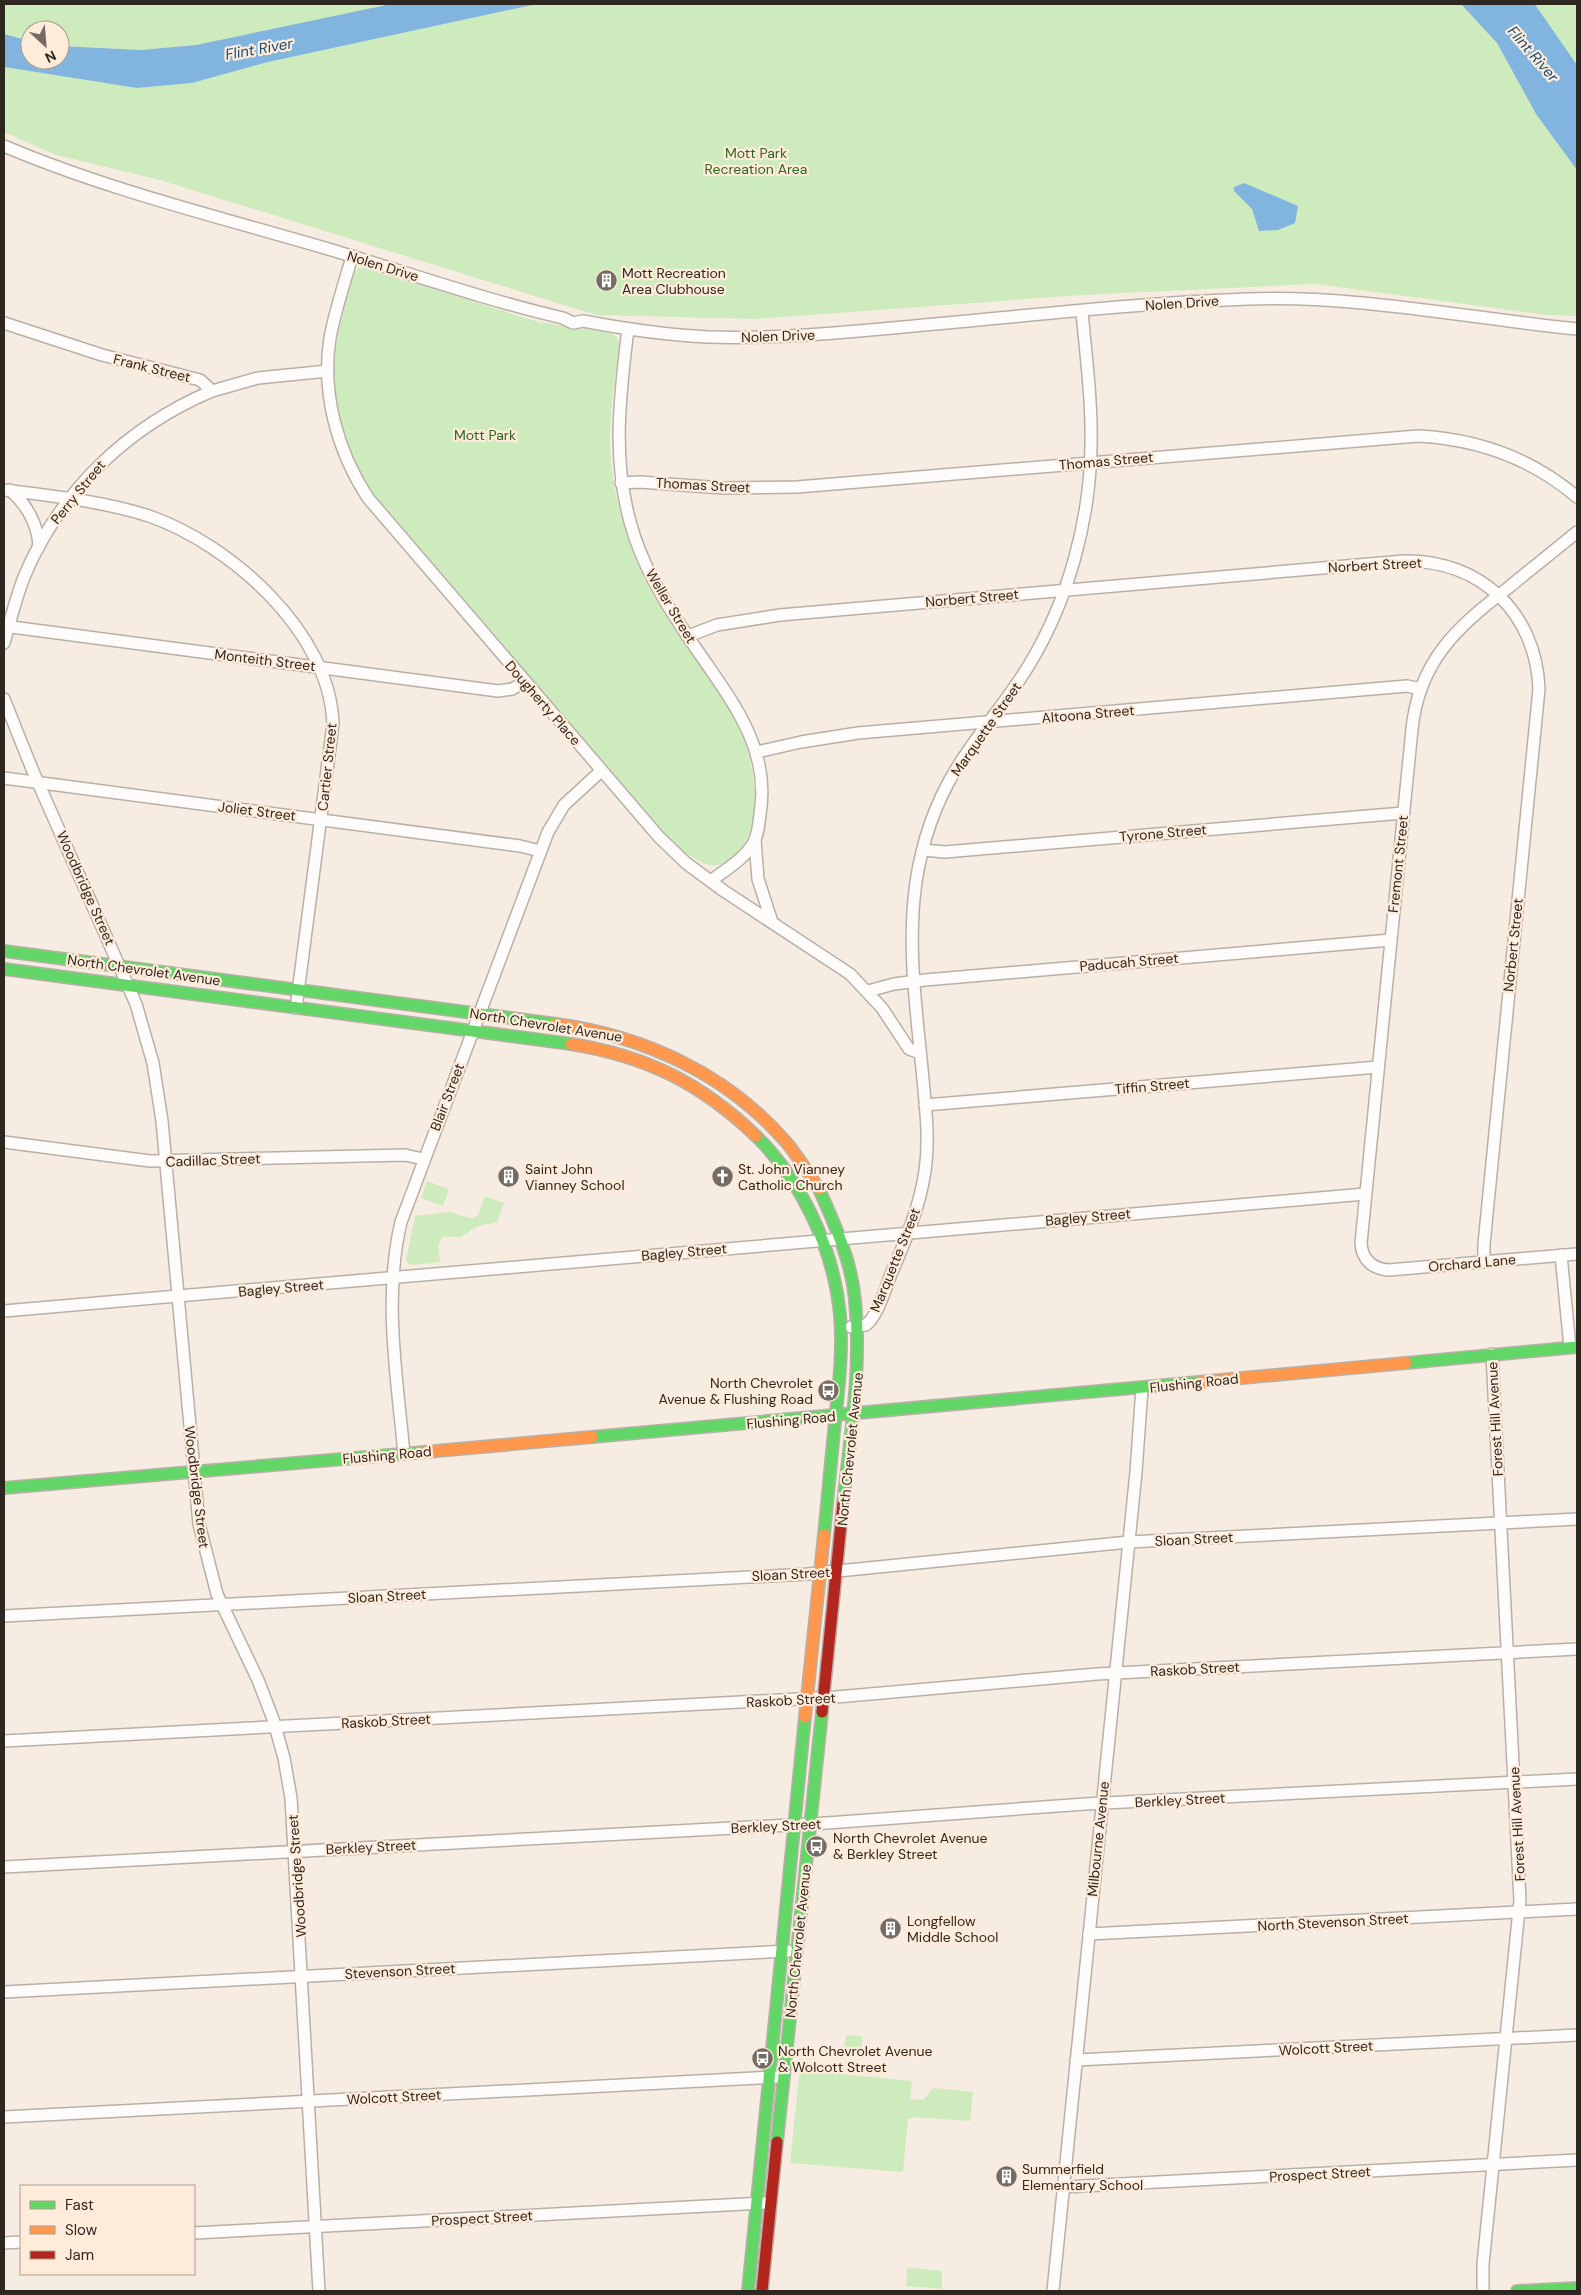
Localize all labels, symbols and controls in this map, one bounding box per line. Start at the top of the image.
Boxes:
north arrow [20,20,70,70]
water label: Flint River [1503,22,1563,87]
water label: Flint River [224,33,295,65]
text: N [42,46,59,67]
park label: Mott Park Recreation Area [705,144,807,178]
street label: Nolen Drive [345,247,421,285]
place label: Mott Recreation Area Clubhouse [622,264,726,298]
building icon: Mott Recreation Area Clubhouse [594,269,618,293]
street label: Nolen Drive [1144,291,1220,315]
street label: Nolen Drive [741,326,815,346]
street label: Frank Street [112,350,192,386]
park label: Mott Park [454,426,516,444]
street label: Thomas Street [1058,448,1154,474]
street label: Perry Street [47,456,109,528]
street label: Thomas Street [655,474,751,496]
street label: Norbert Street [1328,554,1422,576]
street label: Weller Street [642,566,700,646]
street label: Norbert Street [924,585,1020,611]
street label: Monteith Street [213,645,317,675]
street label: Dougherty Place [501,657,585,749]
street label: Marquette Street [947,678,1025,780]
street label: Altoona Street [1041,701,1135,727]
street label: Cartier Street [313,722,341,812]
street label: Joliet Street [217,797,297,825]
street label: Fremont Street [1384,814,1412,914]
street label: Tyrone Street [1119,820,1207,846]
street label: Woodbridge Street [53,828,119,948]
street label: Norbert Street [1499,897,1527,993]
street label: Paducah Street [1079,949,1179,975]
street label: North Chevrolet Avenue [66,950,222,990]
street label: North Chevrolet Avenue [468,1004,624,1046]
street label: Blair Street [426,1061,468,1133]
street label: Tiffin Street [1114,1074,1190,1098]
street label: Cadillac Street [165,1149,261,1171]
place label: Saint John Vianney School [525,1160,625,1194]
place label: St. John Vianney Catholic Church [738,1160,845,1194]
building icon: Saint John Vianney School [497,1165,521,1189]
church icon: St. John Vianney Catholic Church [710,1165,734,1189]
street label: Bagley Street [1044,1204,1132,1230]
street label: Marquette Street [866,1205,924,1315]
street label: Bagley Street [640,1239,728,1265]
street label: Orchard Lane [1427,1250,1517,1276]
street label: Bagley Street [237,1275,325,1301]
street label: Forest Hill Avenue [1483,1361,1507,1477]
street label: Flushing Road [1149,1369,1239,1397]
street label: North Chevrolet Avenue [833,1371,867,1527]
place label: North Chevrolet Avenue & Flushing Road [658,1374,813,1408]
bus stop icon: North Chevrolet Avenue & Flushing Road [817,1379,841,1403]
street label: Flushing Road [746,1407,836,1433]
street label: Woodbridge Street [181,1425,213,1549]
street label: Flushing Road [342,1442,432,1468]
street label: Sloan Street [1154,1528,1234,1550]
street label: Sloan Street [751,1563,831,1585]
street label: Sloan Street [347,1585,427,1607]
street label: Raskob Street [1150,1658,1240,1680]
street label: Raskob Street [746,1689,836,1711]
street label: Raskob Street [341,1710,431,1732]
street label: Forest Hill Avenue [1505,1766,1529,1882]
street label: Milbourne Avenue [1083,1780,1113,1898]
street label: Berkley Street [1134,1789,1226,1811]
street label: Woodbridge Street [284,1814,310,1938]
street label: Berkley Street [730,1815,822,1837]
place label: North Chevrolet Avenue & Berkley Street [833,1829,987,1863]
bus stop icon: North Chevrolet Avenue & Berkley Street [805,1834,829,1858]
street label: Berkley Street [325,1836,417,1858]
street label: North Chevrolet Avenue [781,1863,815,2019]
street label: North Stevenson Street [1257,1909,1409,1935]
place label: Longfellow Middle School [907,1912,998,1946]
building icon: Longfellow Middle School [879,1917,903,1941]
street label: Stevenson Street [344,1959,456,1983]
street label: Wolcott Street [1278,2037,1374,2059]
place label: North Chevrolet Avenue & Wolcott Street [778,2042,932,2076]
bus stop icon: North Chevrolet Avenue & Wolcott Street [750,2047,774,2071]
street label: Wolcott Street [346,2086,442,2108]
place label: Summerfield Elementary School [1022,2160,1143,2194]
street label: Prospect Street [1269,2162,1371,2186]
building icon: Summerfield Elementary School [994,2165,1018,2189]
legend [20,2185,195,2275]
text: Fast [65,2195,94,2215]
street label: Prospect Street [431,2206,533,2230]
text: Slow [65,2220,98,2240]
text: Jam [65,2245,94,2265]

